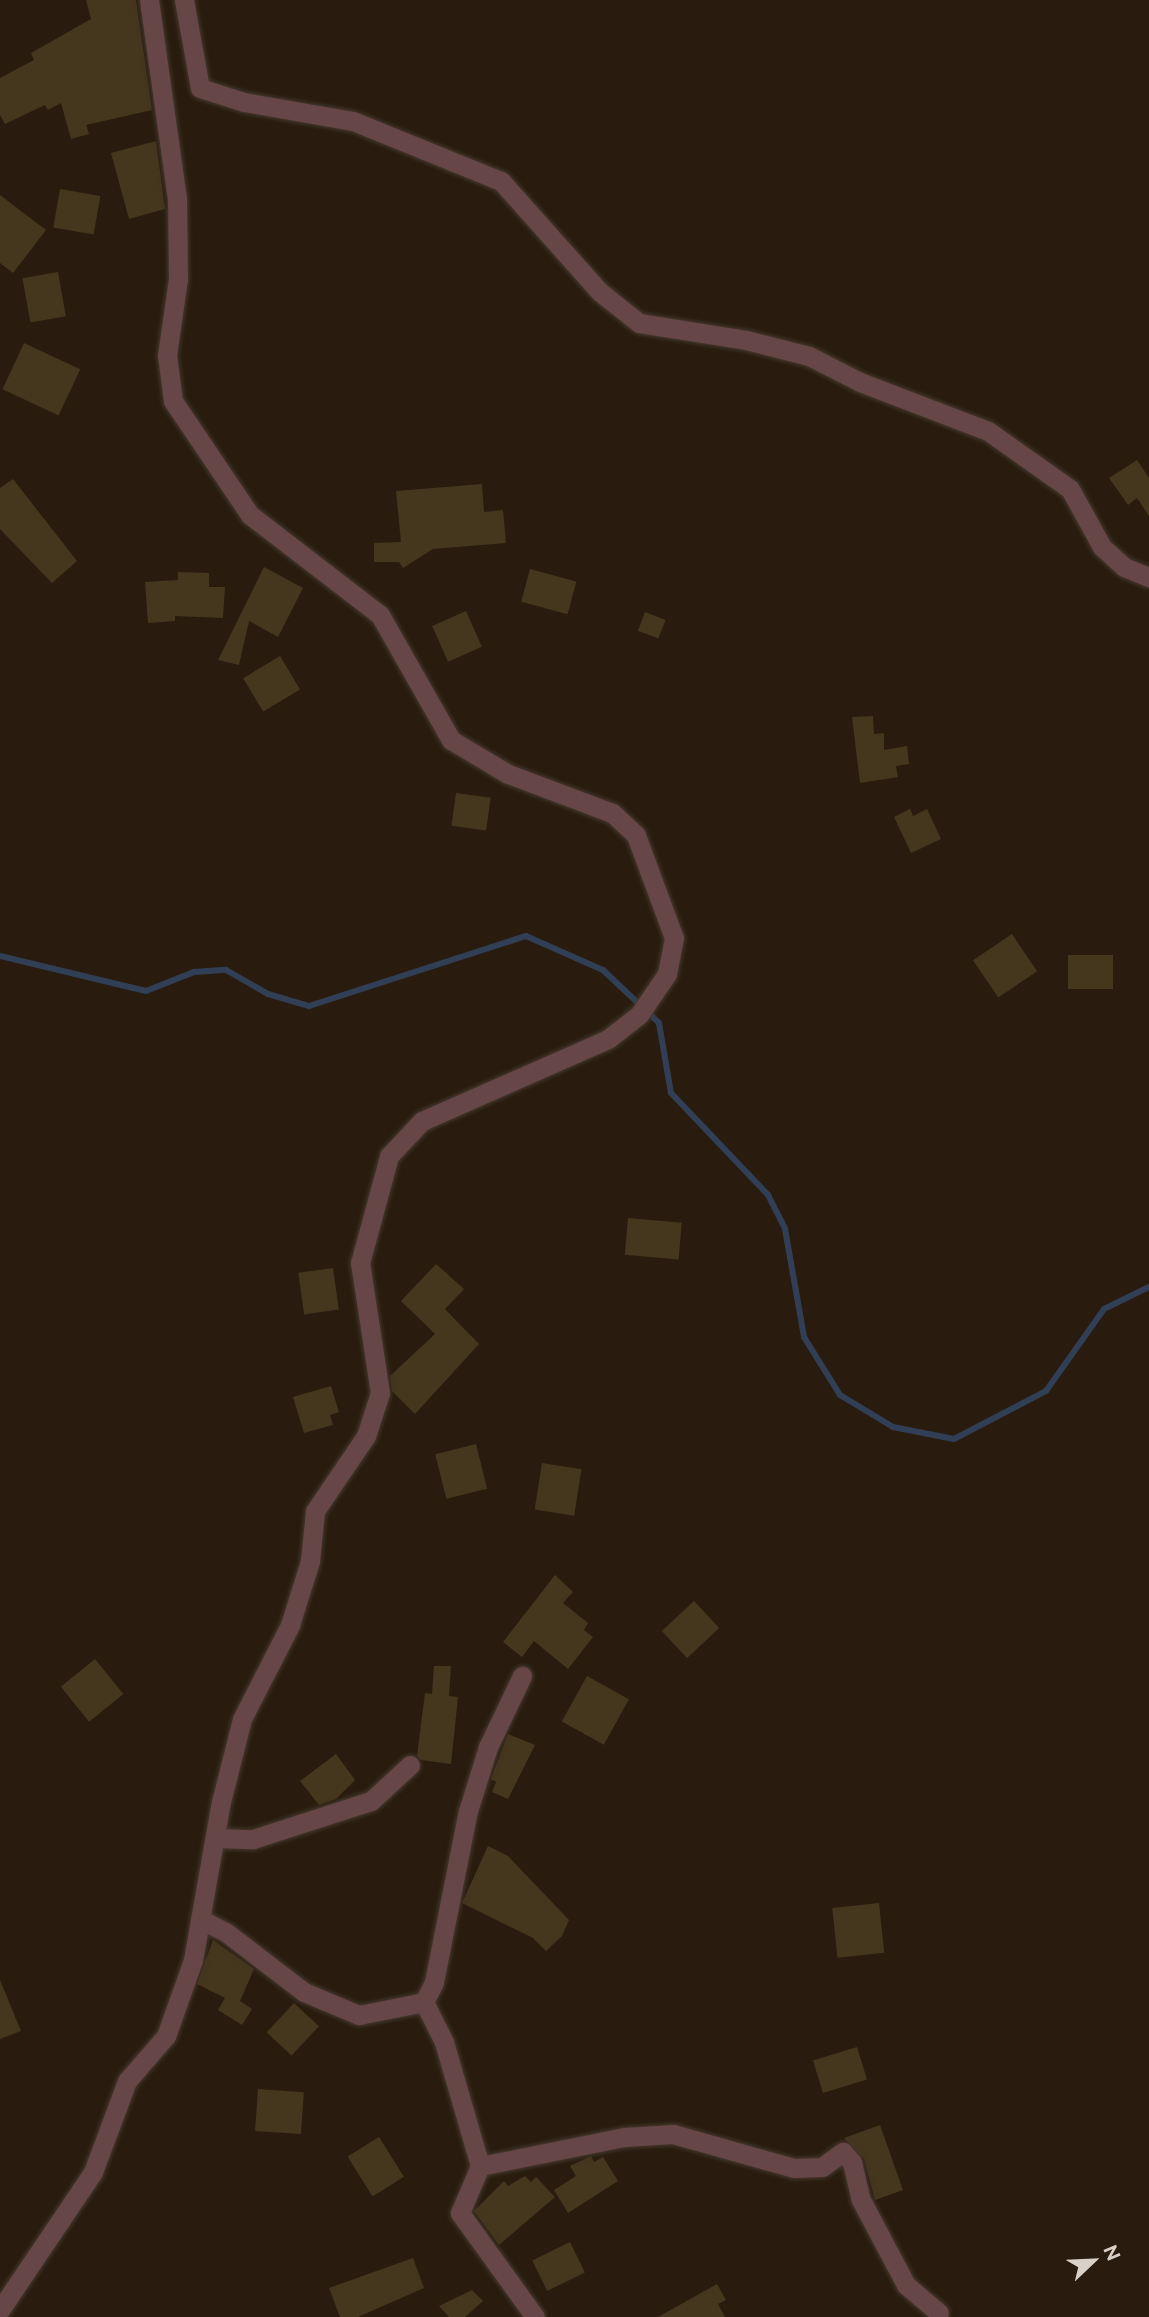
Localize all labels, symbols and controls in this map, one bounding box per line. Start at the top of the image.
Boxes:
north arrow [1058,2226,1128,2296]
text: N [1099,2242,1125,2264]

